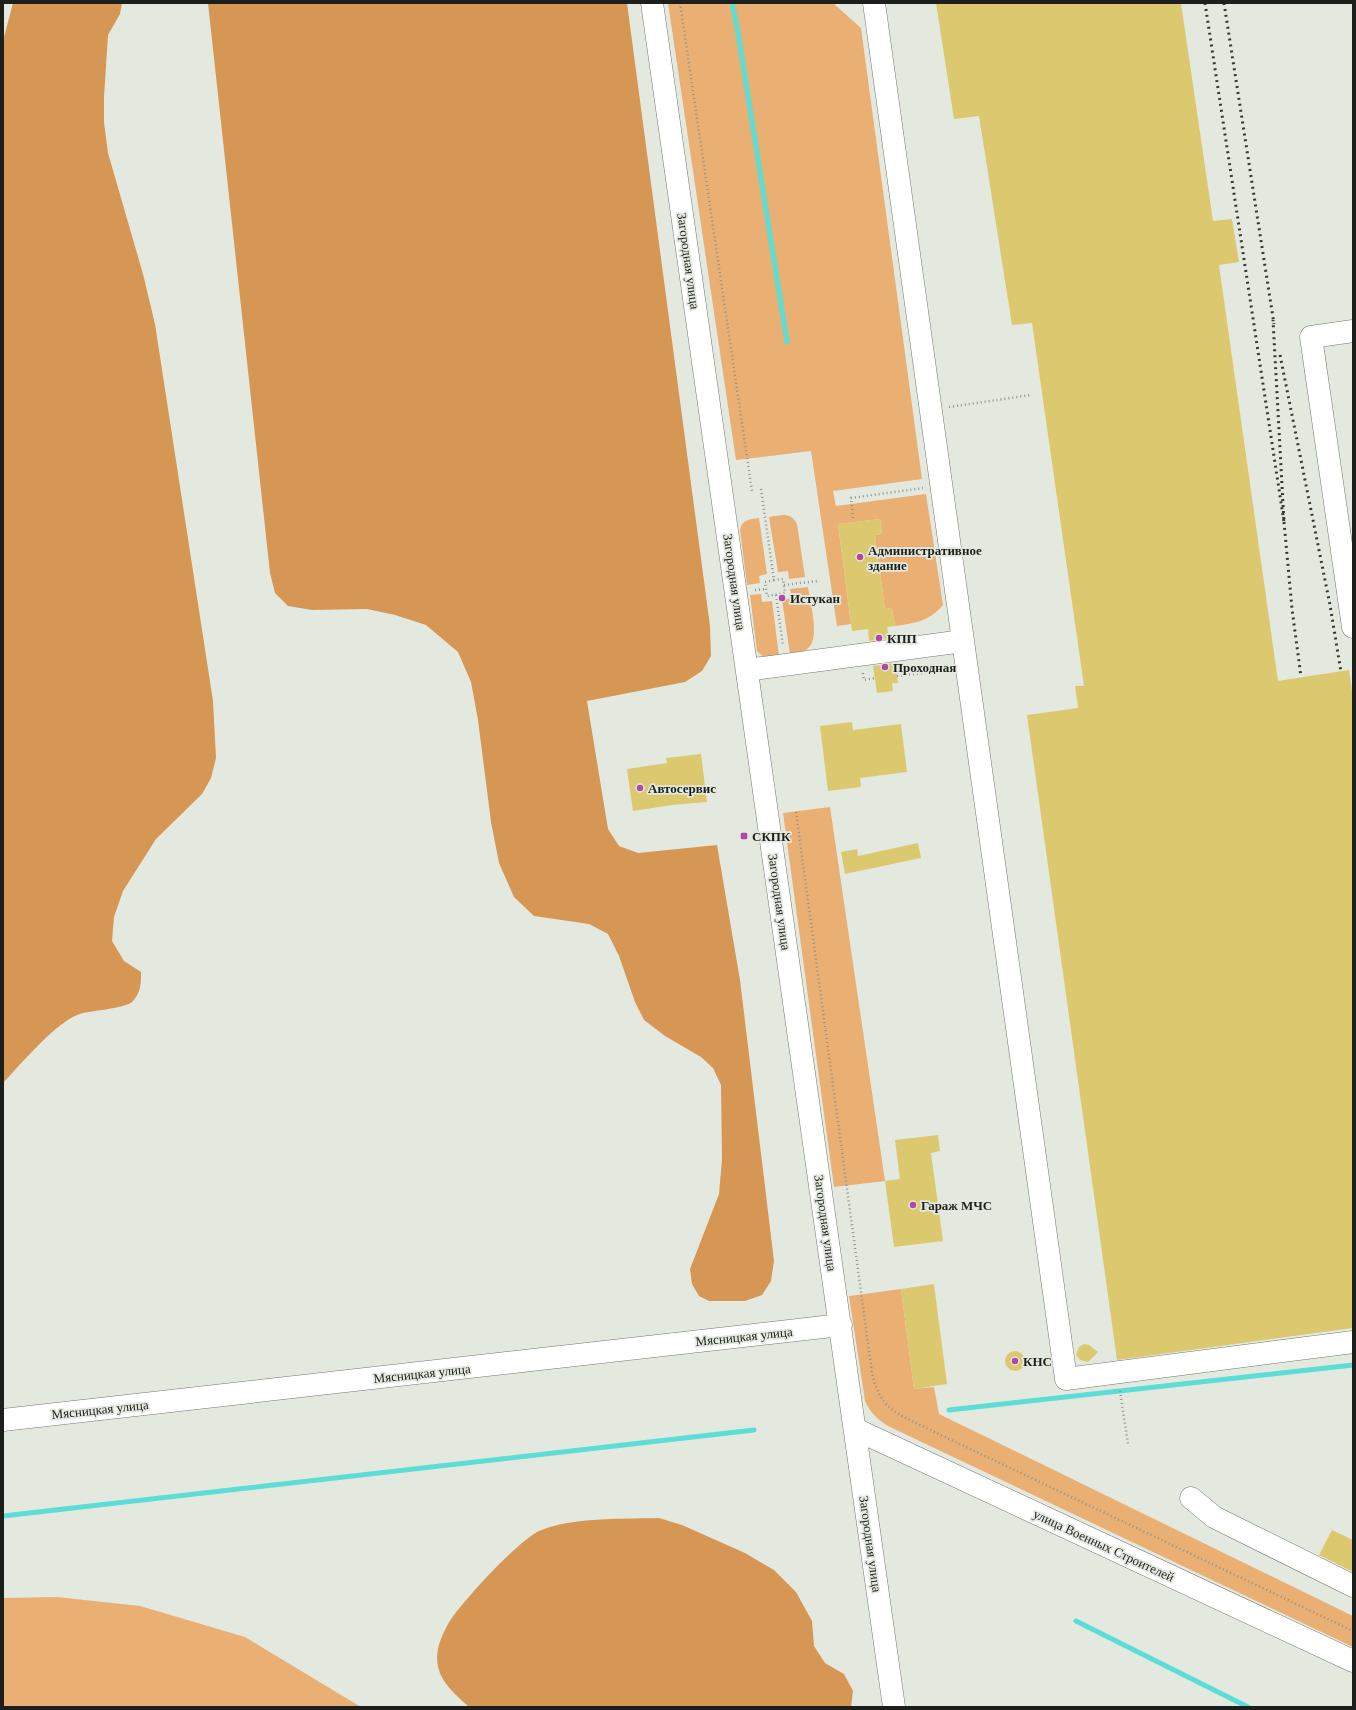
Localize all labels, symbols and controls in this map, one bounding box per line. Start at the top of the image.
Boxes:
street label: Загородная улица [674,212,703,310]
street label: Загородная улица [720,533,749,631]
place label: Административное здание [868,543,982,573]
marker: Административное здание [855,552,865,562]
place label: Истукан [790,591,840,606]
marker: Истукан [777,593,787,603]
place label: КПП [887,631,917,646]
marker: КПП [874,633,884,643]
place label: Проходная [893,660,956,675]
marker: Проходная [880,662,890,672]
place label: Автосервис [648,781,716,796]
marker: Автосервис [635,783,645,793]
place label: СКПК [752,829,791,844]
marker: СКПК [739,831,749,841]
street label: Загородная улица [765,853,794,951]
street label: Загородная улица [811,1174,840,1272]
place label: Гараж МЧС [921,1198,992,1213]
marker: Гараж МЧС [908,1200,918,1210]
street label: Мясницкая улица [695,1324,793,1349]
place label: КНС [1023,1354,1052,1369]
marker: КНС [1010,1356,1020,1366]
street label: Мясницкая улица [373,1361,471,1386]
street label: Мясницкая улица [51,1397,149,1422]
street label: Загородная улица [856,1495,885,1593]
street label: улица Военных Строителей [1031,1506,1177,1585]

